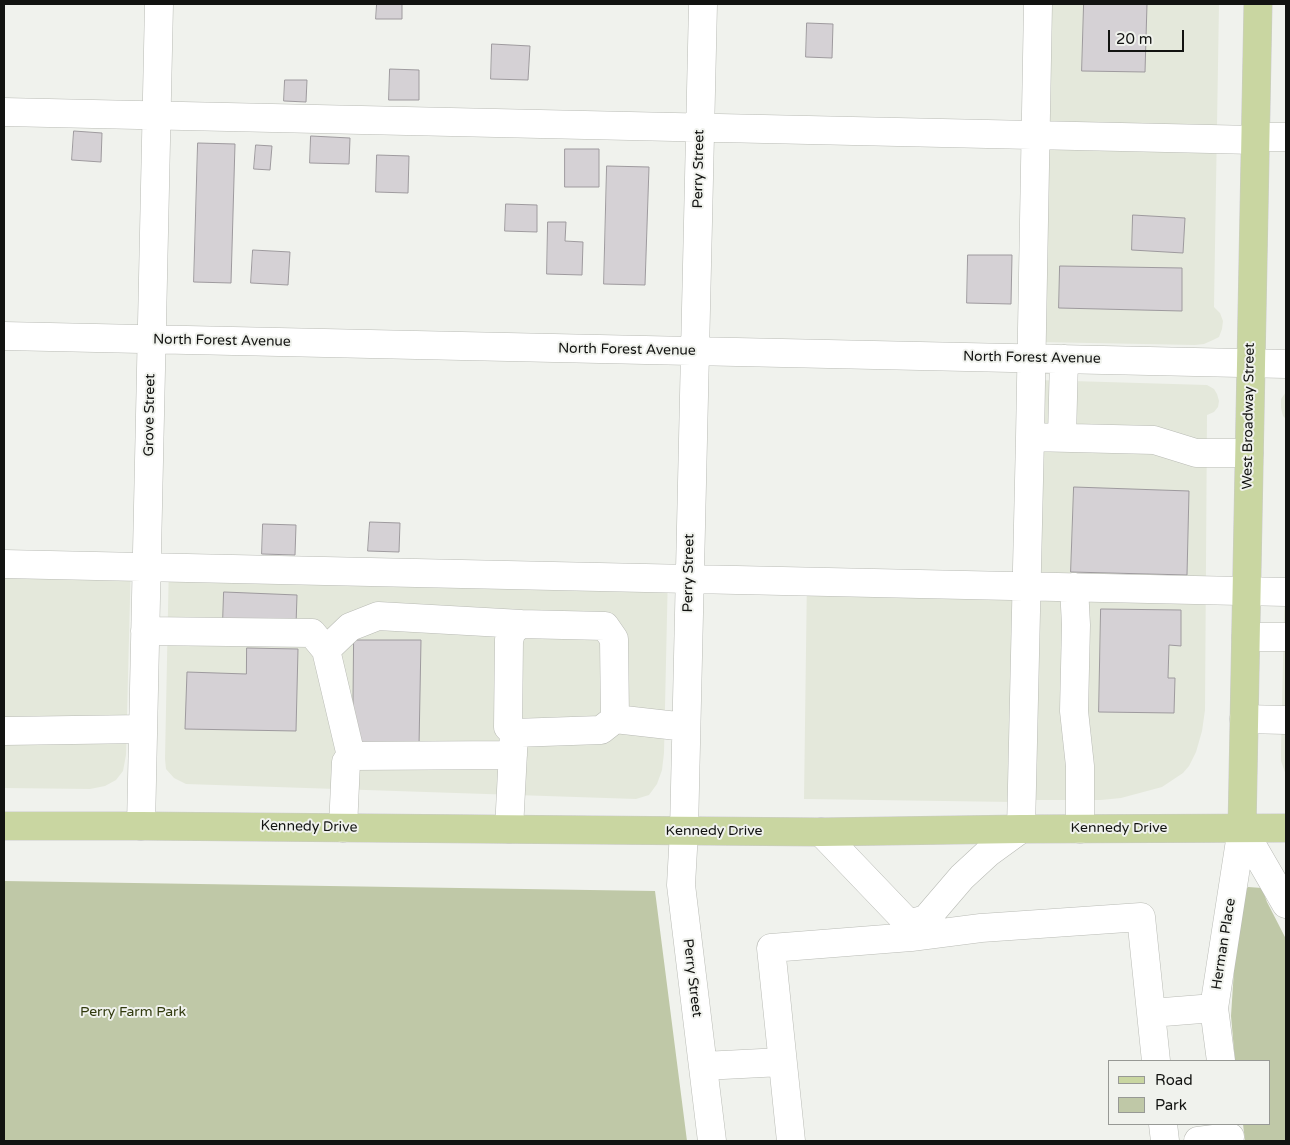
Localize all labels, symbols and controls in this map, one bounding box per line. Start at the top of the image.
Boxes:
scale bar [1110,20,1186,52]
text: 20 m [1116,30,1153,48]
street label: Perry Street [690,129,708,209]
street label: North Forest Avenue [153,331,291,351]
street label: North Forest Avenue [558,340,696,360]
street label: West Broadway Street [1239,342,1259,490]
street label: North Forest Avenue [963,348,1101,368]
street label: Grove Street [141,373,159,457]
street label: Perry Street [680,533,698,613]
street label: Kennedy Drive [260,818,358,836]
street label: Kennedy Drive [1071,820,1167,836]
street label: Kennedy Drive [666,823,762,839]
street label: Herman Place [1208,897,1240,991]
street label: Perry Street [679,938,705,1018]
park label: Perry Farm Park [80,1004,186,1020]
legend [1108,1060,1270,1125]
text: Road [1155,1071,1193,1089]
text: Park [1155,1096,1187,1114]

